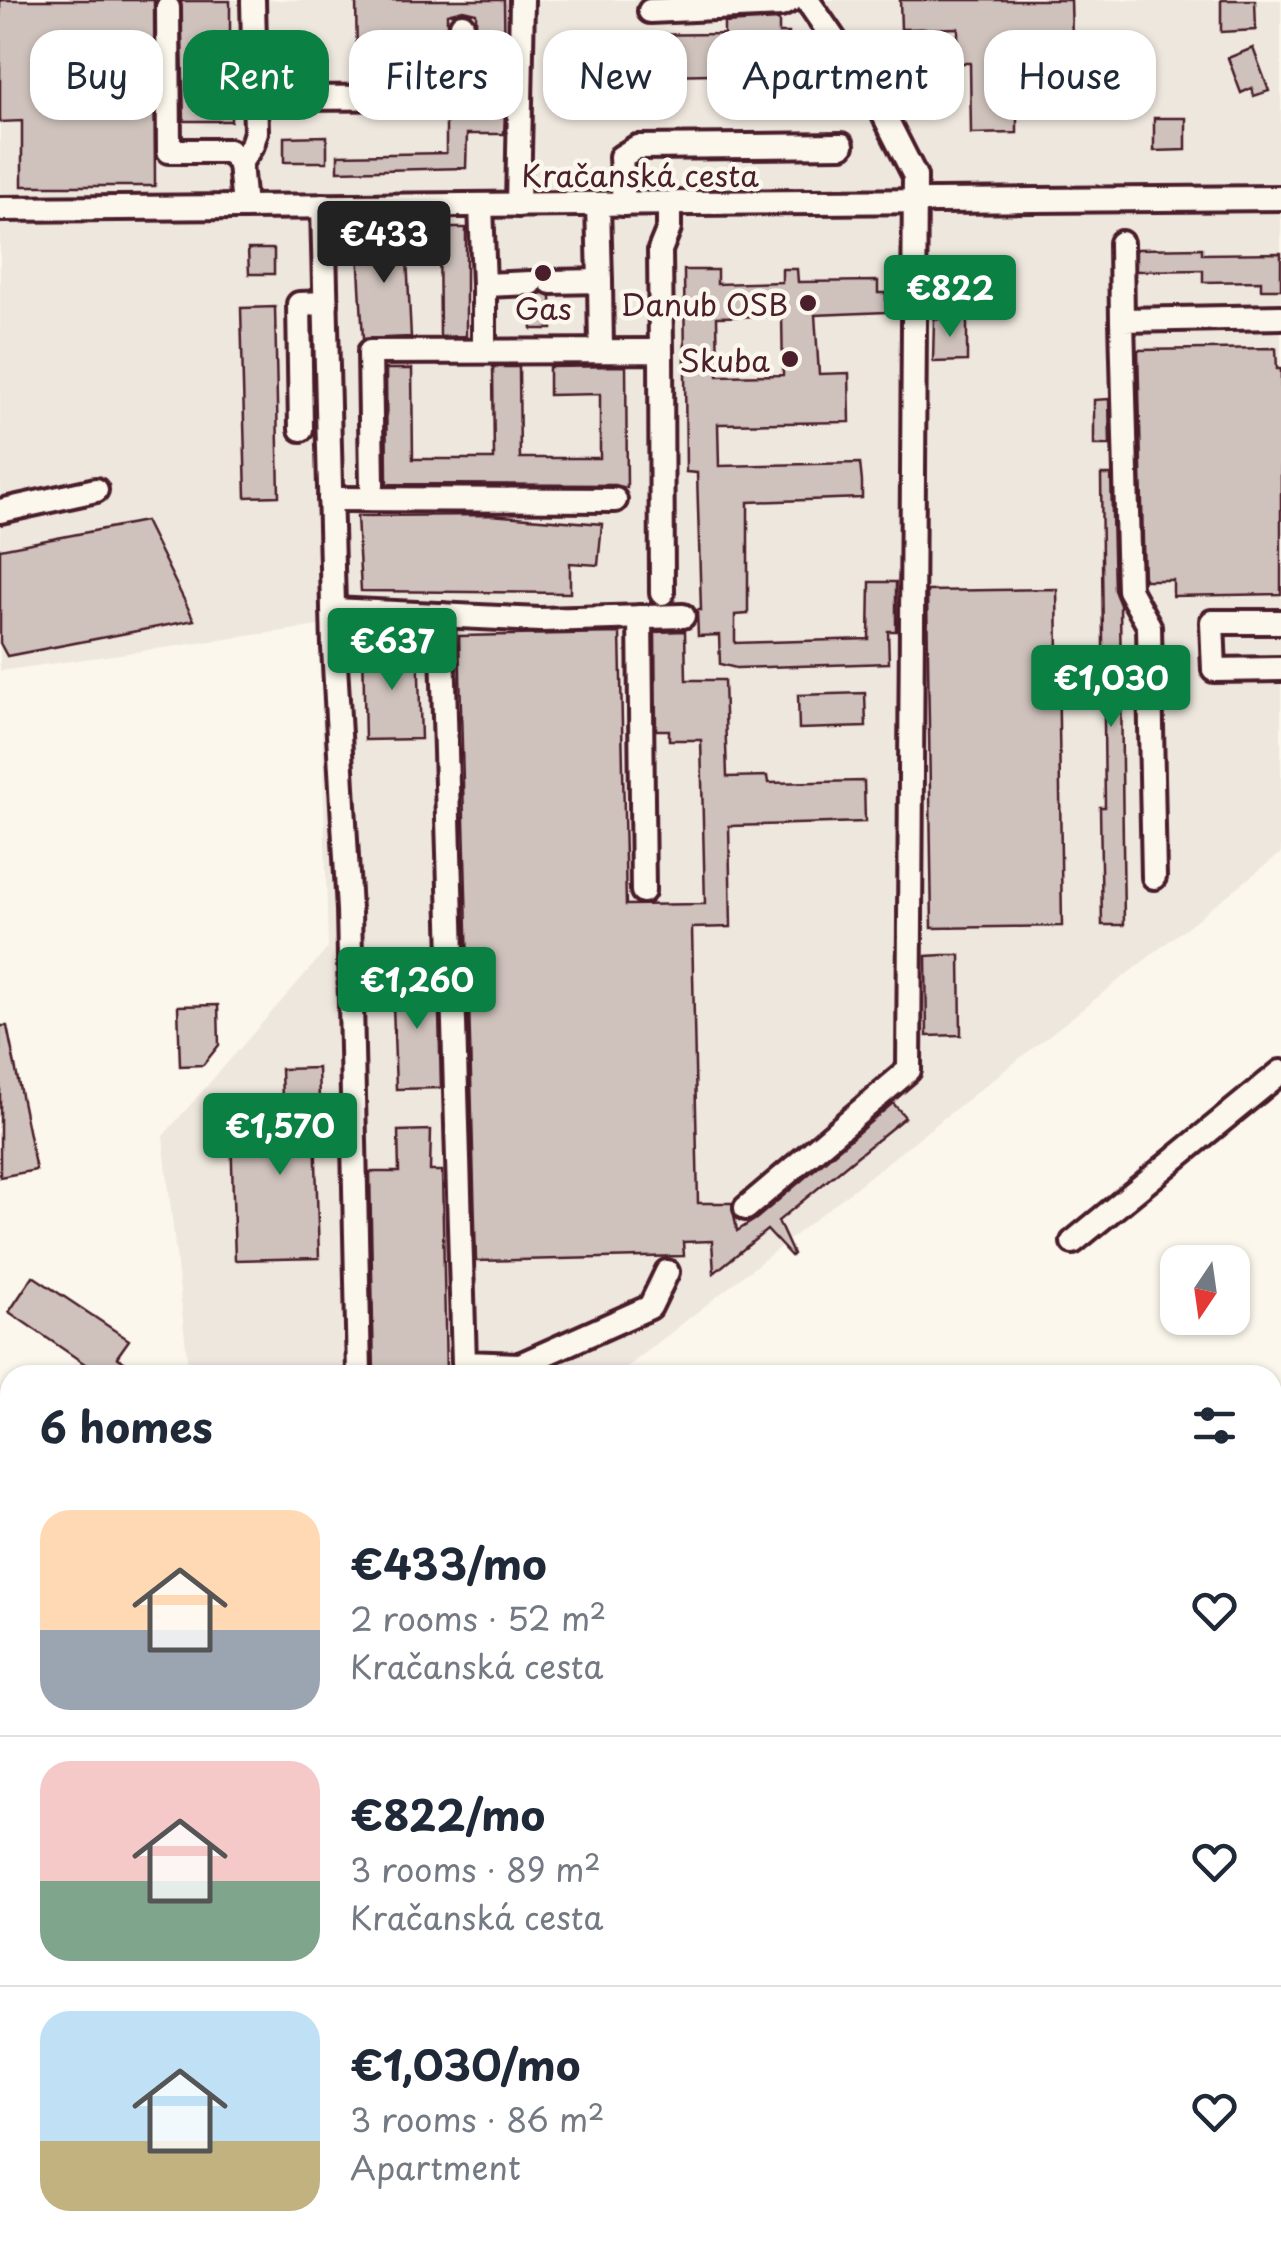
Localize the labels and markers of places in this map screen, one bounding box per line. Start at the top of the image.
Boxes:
pin: €433 [325,201,443,286]
pin: €822 [891,255,1009,340]
marker: Gas [532,262,554,284]
place label: Danub OSB [620,281,788,326]
place label: Gas [514,285,572,330]
marker: Danub OSB [797,292,819,314]
place label: Skuba [680,337,770,382]
marker: Skuba [779,348,801,370]
pin: €637 [333,608,451,693]
pin: €1,030 [1030,645,1192,730]
pin: €1,260 [336,947,498,1032]
pin: €1,570 [199,1093,361,1178]

